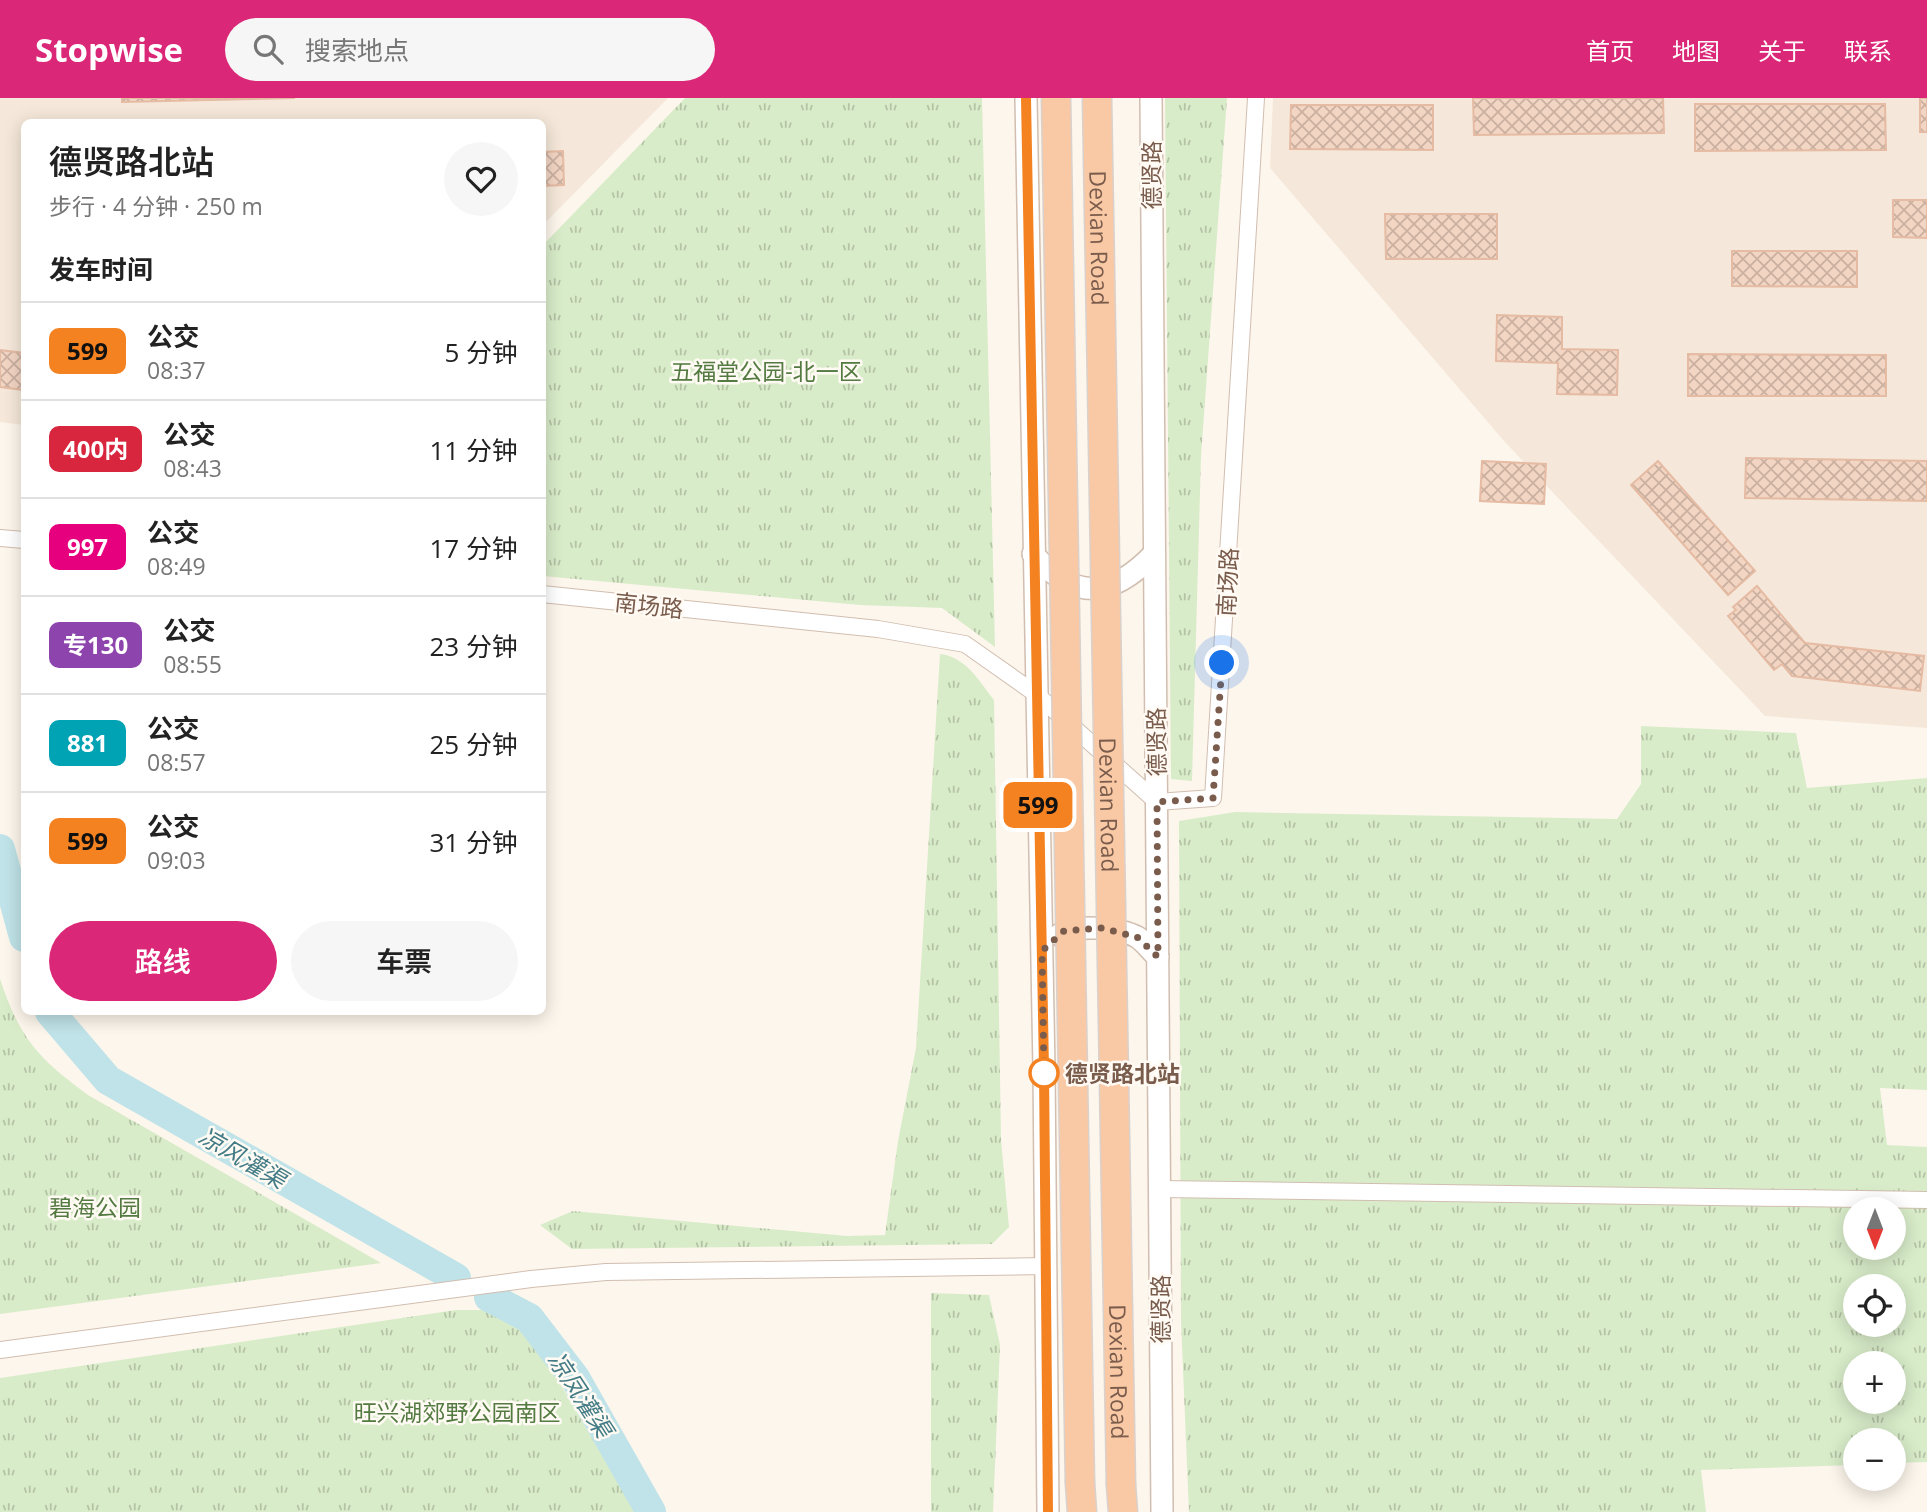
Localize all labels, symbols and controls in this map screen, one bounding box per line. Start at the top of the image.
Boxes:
search box [225,18,715,81]
text: Stopwise [35,27,183,72]
icon: search [249,30,287,68]
text: 搜索地点 [305,32,409,68]
text: 首页 [1586,34,1634,67]
text: 地图 [1672,34,1720,67]
text: 关于 [1758,34,1806,67]
text: 联系 [1844,34,1892,67]
text: 德贤路北站 [49,139,214,184]
street label: 德贤路 [1135,141,1167,210]
button: heart [444,142,518,216]
street label: Dexian Road [1082,170,1117,306]
text: 步行 · 4 分钟 · 250 m [49,190,263,222]
text: 发车时间 [49,251,153,287]
text: 公交 [147,318,199,354]
text: 599 [67,334,108,367]
text: 5 分钟 [444,334,518,370]
text: 08:37 [147,354,206,386]
park label: 五福堂公园-北一区 [670,355,862,387]
text: 公交 [163,416,215,452]
text: 400内 [63,432,128,465]
text: 11 分钟 [430,432,518,468]
text: 08:43 [163,452,222,484]
text: 公交 [147,514,199,550]
text: 997 [67,530,108,563]
text: 17 分钟 [430,530,518,566]
street label: 南场路 [1209,547,1245,617]
text: 08:49 [147,550,206,582]
street label: 南场路 [613,585,685,625]
text: 公交 [163,612,215,648]
text: 专130 [63,628,128,661]
text: 23 分钟 [430,628,518,664]
your location [1204,645,1239,680]
text: 08:55 [163,648,222,680]
street label: 德贤路 [1139,707,1173,777]
text: 公交 [147,710,199,746]
text: 881 [67,726,108,759]
text: 25 分钟 [430,726,518,762]
street label: Dexian Road [1092,737,1126,873]
text: 08:57 [147,746,206,778]
line badge: 599 [998,782,1078,828]
text: 599 [1017,788,1059,821]
text: 公交 [147,808,199,844]
text: 599 [67,824,108,857]
text: 31 分钟 [430,824,518,860]
text: 09:03 [147,844,206,876]
button: 路线 [49,921,277,1001]
button: 车票 [291,921,518,1001]
place label: 德贤路北站 [1065,1057,1180,1089]
marker: 德贤路北站 [1029,1058,1059,1088]
water label: 凉风灌渠 [193,1119,295,1197]
park label: 碧海公园 [49,1191,141,1223]
north arrow [1843,1197,1906,1260]
map controls [1843,1197,1906,1491]
button: locate [1843,1274,1906,1337]
street label: 德贤路 [1144,1275,1176,1344]
street label: Dexian Road [1102,1304,1136,1440]
water label: 凉凤灌渠 [541,1345,623,1446]
button: + [1843,1351,1906,1414]
park label: 旺兴湖郊野公园南区 [354,1396,561,1428]
button: − [1843,1428,1906,1491]

